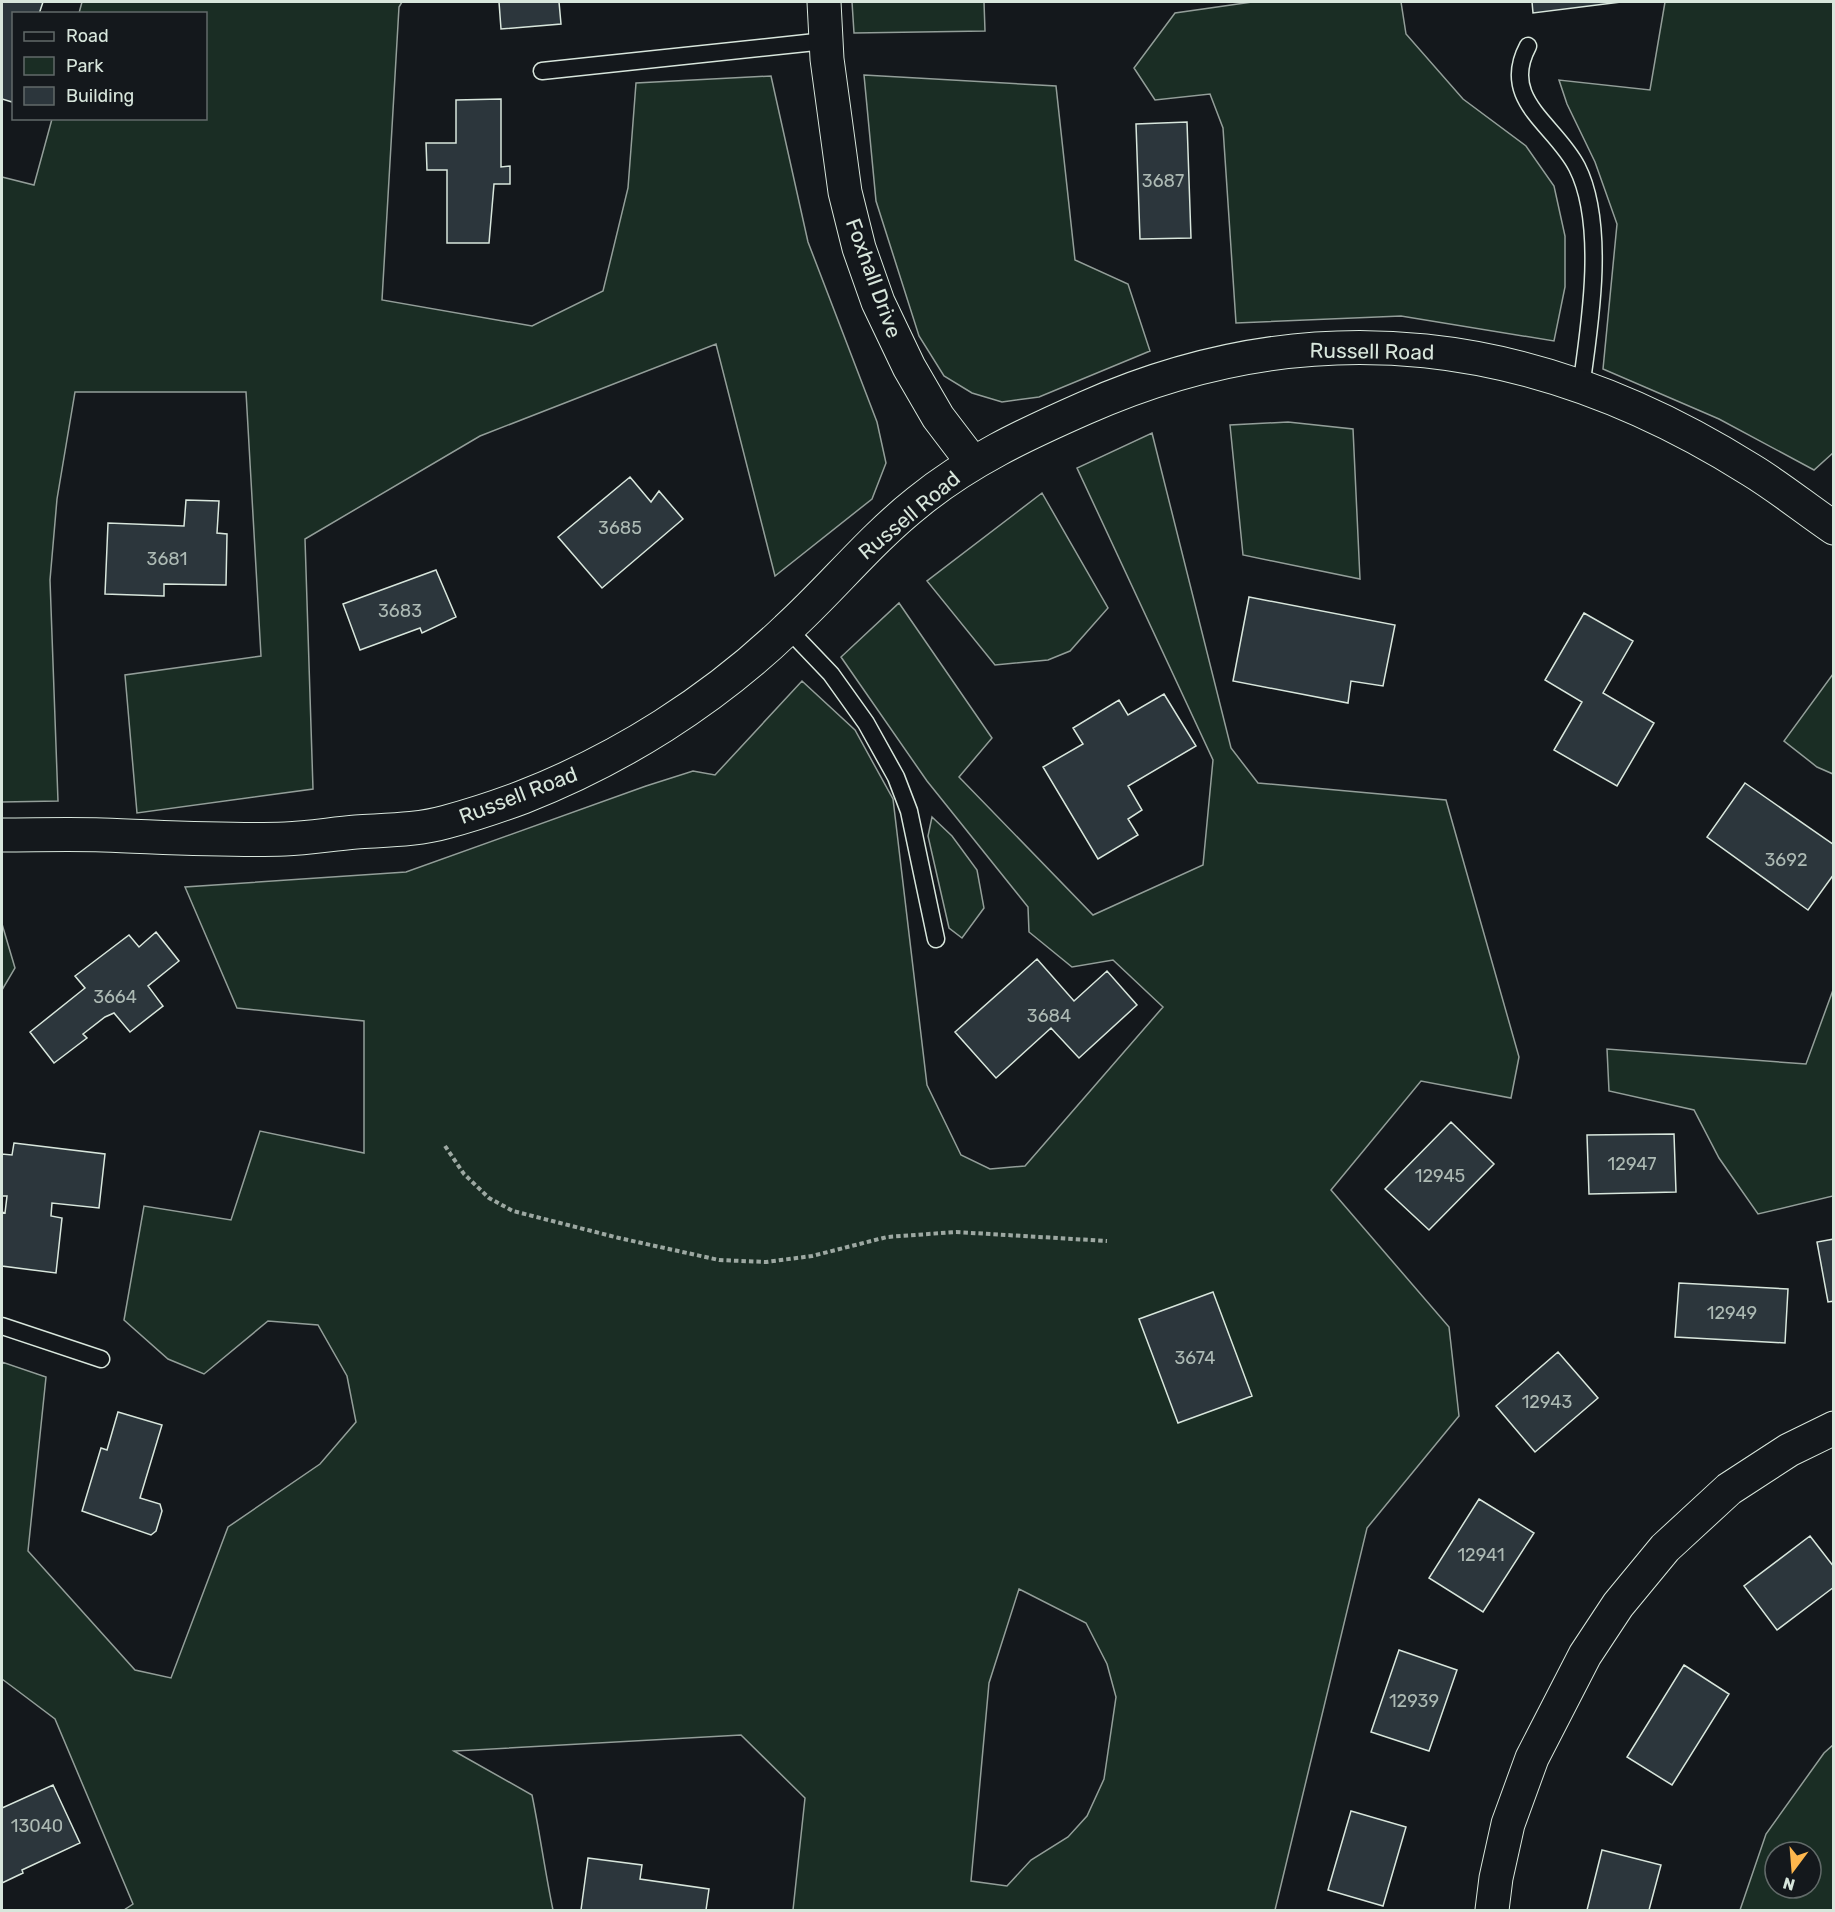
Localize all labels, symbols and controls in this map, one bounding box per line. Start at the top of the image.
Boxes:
legend [12,12,207,120]
text: Road [66,25,109,47]
text: Park [66,55,104,77]
text: Building [66,85,134,107]
house number: 3687 [1142,170,1184,192]
street label: Foxhall Drive [841,215,907,341]
street label: Russell Road [1309,337,1435,365]
street label: Russell Road [853,465,965,565]
house number: 3685 [598,517,642,539]
house number: 3681 [147,548,187,570]
house number: 3683 [378,600,422,622]
street label: Russell Road [455,761,581,829]
house number: 3692 [1765,849,1807,871]
house number: 3664 [93,986,137,1008]
house number: 3684 [1027,1005,1071,1027]
house number: 12947 [1608,1153,1656,1175]
house number: 12945 [1415,1165,1465,1187]
house number: 12949 [1707,1302,1757,1324]
house number: 3674 [1175,1347,1215,1369]
house number: 12943 [1522,1391,1572,1413]
house number: 12941 [1457,1544,1505,1566]
house number: 12939 [1389,1690,1439,1712]
house number: 13040 [11,1815,63,1837]
north arrow [1763,1840,1823,1900]
text: N [1781,1873,1797,1895]

